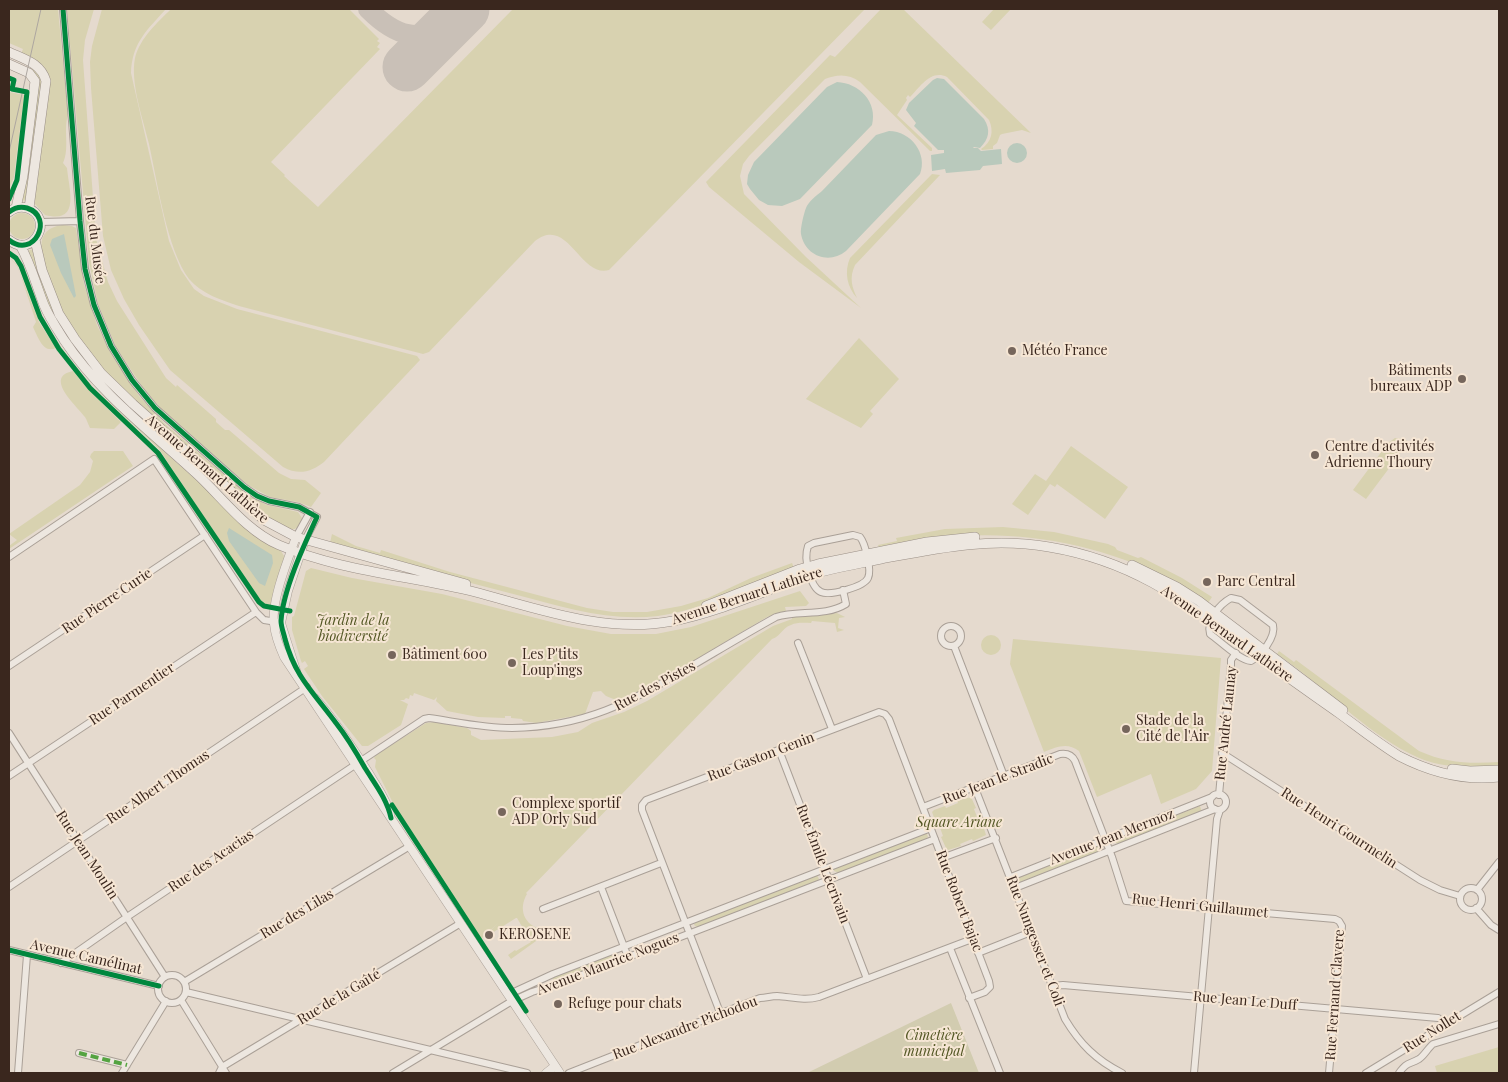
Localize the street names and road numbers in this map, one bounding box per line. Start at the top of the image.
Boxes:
street label: Rue du Musée [81,195,109,285]
street label: Avenue Bernard Lathière [142,411,272,527]
street label: Avenue Bernard Lathière [670,564,824,628]
street label: Rue Pierre Curie [59,565,155,637]
street label: Avenue Bernard Lathière [1158,582,1296,686]
street label: Rue des Pistes [612,658,698,714]
street label: Rue Parmentier [86,659,178,729]
street label: Rue André Launay [1212,665,1240,781]
street label: Rue Gaston Genin [705,729,817,785]
street label: Rue Albert Thomas [103,746,213,828]
street label: Rue Jean le Stradic [940,750,1056,808]
street label: Rue Henri Gourmelin [1278,784,1400,872]
street label: Rue Émile Lécrivain [793,802,853,926]
street label: Avenue Jean Mermoz [1047,806,1177,868]
street label: Rue Jean Moulin [52,808,122,902]
street label: Rue des Acacias [165,826,257,896]
street label: Rue Robert Bajac [932,848,986,954]
street label: Rue Nungesser et Coli [1002,873,1068,1009]
street label: Rue des Lilas [257,886,337,942]
street label: Rue Henri Guillaumet [1131,890,1269,922]
street label: Avenue Maurice Nogues [535,929,681,999]
street label: Rue Fernand Clavere [1322,929,1348,1061]
street label: Avenue Camélinat [28,936,144,978]
street label: Rue de la Gaîté [294,966,384,1028]
street label: Rue Jean Le Duff [1192,988,1298,1014]
street label: Rue Alexandre Pichodou [610,993,760,1063]
street label: Rue Nollet [1400,1008,1464,1056]

